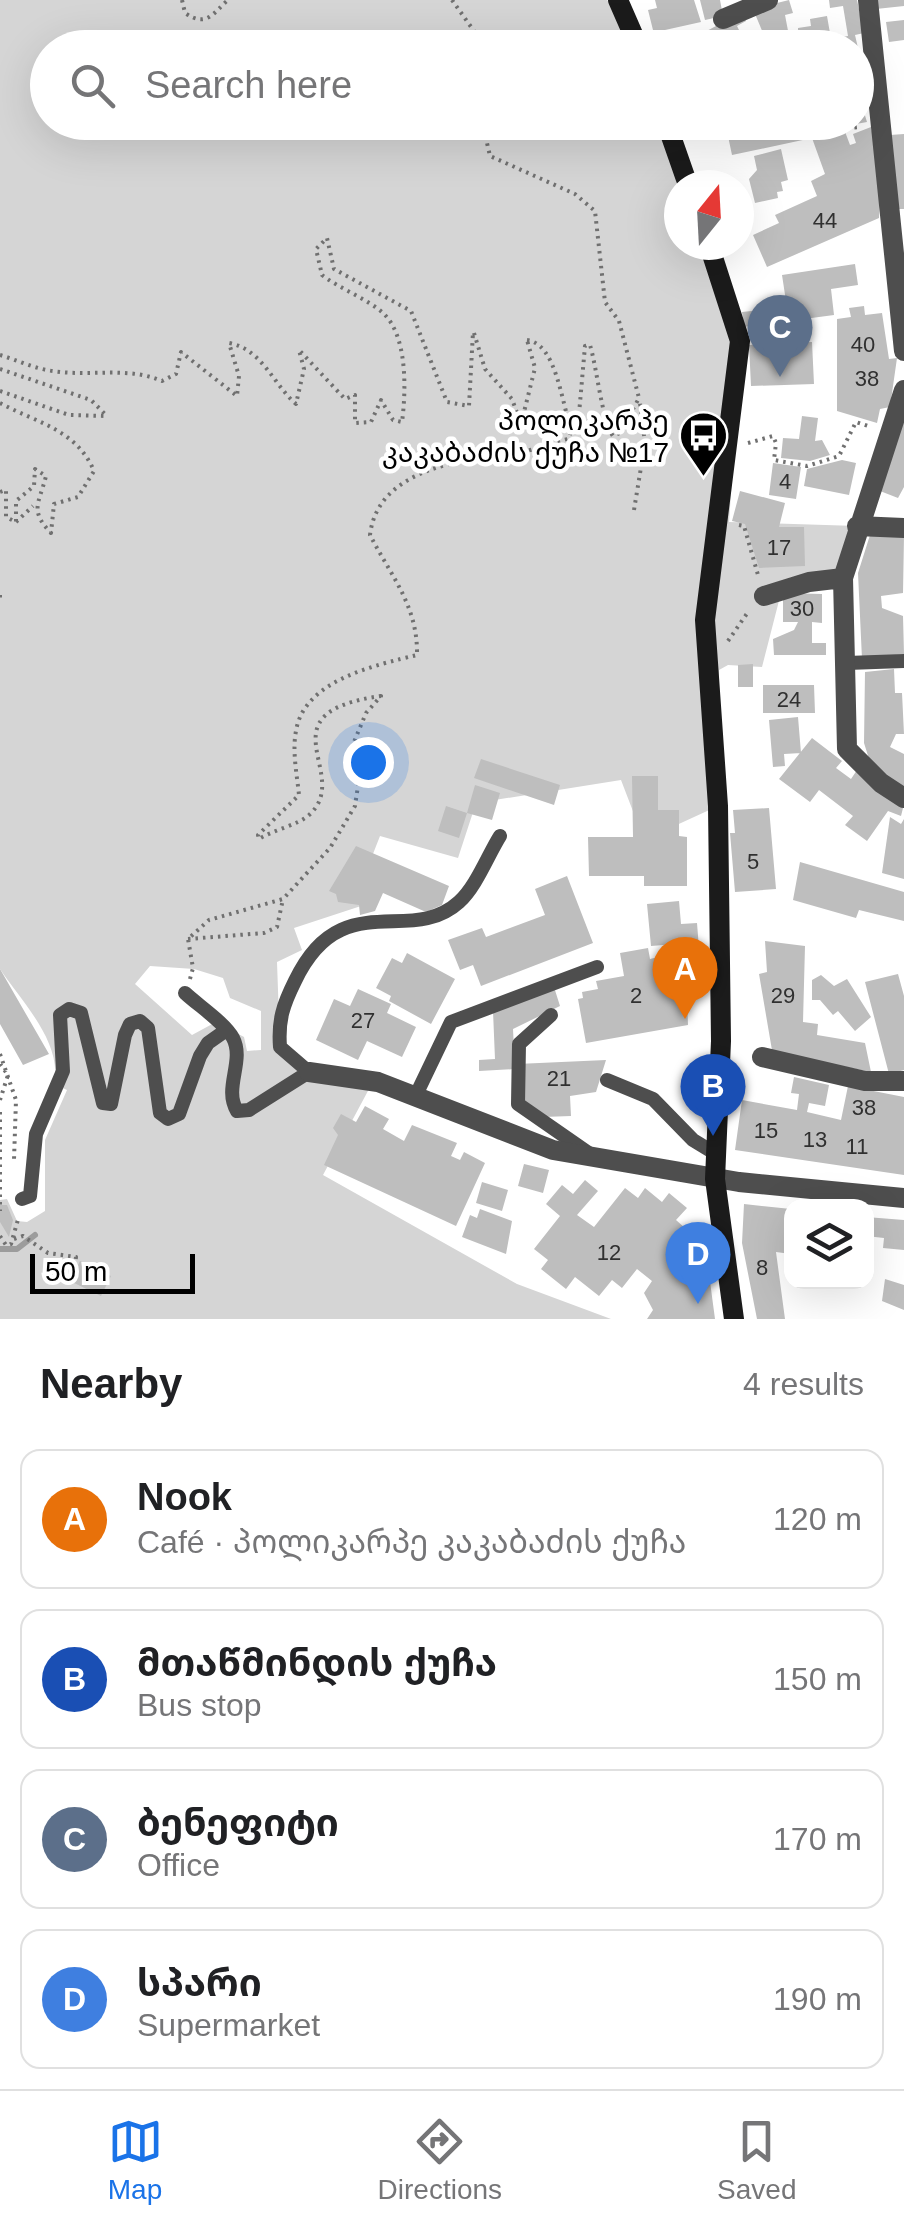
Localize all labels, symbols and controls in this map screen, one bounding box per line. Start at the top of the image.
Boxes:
search box [30,30,874,140]
icon: search [65,58,120,113]
text: Search here [145,64,352,106]
north arrow [664,170,754,260]
house number: 44 [813,208,837,233]
pin: C [748,294,812,377]
house number: 40 [851,332,875,357]
house number: 38 [855,366,879,391]
place label: პოლიკარპე კაკაბაძის ქუჩა №17 [382,405,669,469]
bus stop icon: პოლიკარპე კაკაბაძის ქუჩა №17 [678,410,730,478]
house number: 4 [779,469,791,494]
house number: 17 [767,535,791,560]
house number: 30 [790,596,814,621]
house number: 24 [777,687,801,712]
your location [343,737,394,788]
house number: 5 [747,849,759,874]
pin: A [652,936,718,1019]
house number: 2 [630,983,642,1008]
house number: 29 [771,983,795,1008]
house number: 27 [351,1008,375,1033]
pin: B [680,1054,746,1136]
house number: 21 [547,1066,571,1091]
house number: 38 [852,1095,876,1120]
house number: 15 [754,1118,778,1143]
house number: 13 [803,1127,827,1152]
house number: 11 [846,1134,868,1159]
map controls [784,1199,874,1289]
button: layers [784,1199,874,1289]
pin: D [666,1222,730,1304]
house number: 12 [597,1240,621,1265]
scale bar [30,1249,195,1294]
house number: 8 [756,1255,768,1280]
text: 50 m [45,1256,107,1287]
text: Nearby [40,1360,182,1407]
text: 4 results [743,1366,864,1402]
text: Nook [137,1476,232,1518]
text: A [63,1501,86,1537]
text: 120 m [773,1501,862,1537]
text: Café · პოლიკარპე კაკაბაძის ქუჩა [137,1524,686,1560]
text: მთაწმინდის ქუჩა [137,1642,497,1684]
text: B [63,1661,86,1697]
text: 150 m [773,1661,862,1697]
text: Bus stop [137,1687,262,1723]
text: ბენეფიტი [137,1802,339,1844]
text: C [63,1821,86,1857]
text: 170 m [773,1821,862,1857]
text: Office [137,1847,220,1883]
text: სპარი [137,1962,262,2004]
text: D [63,1981,86,2017]
text: 190 m [773,1981,862,2017]
text: Supermarket [137,2007,320,2043]
tab: Map [108,2114,163,2206]
tab: Directions [378,2114,502,2206]
tab: Saved [717,2114,796,2206]

